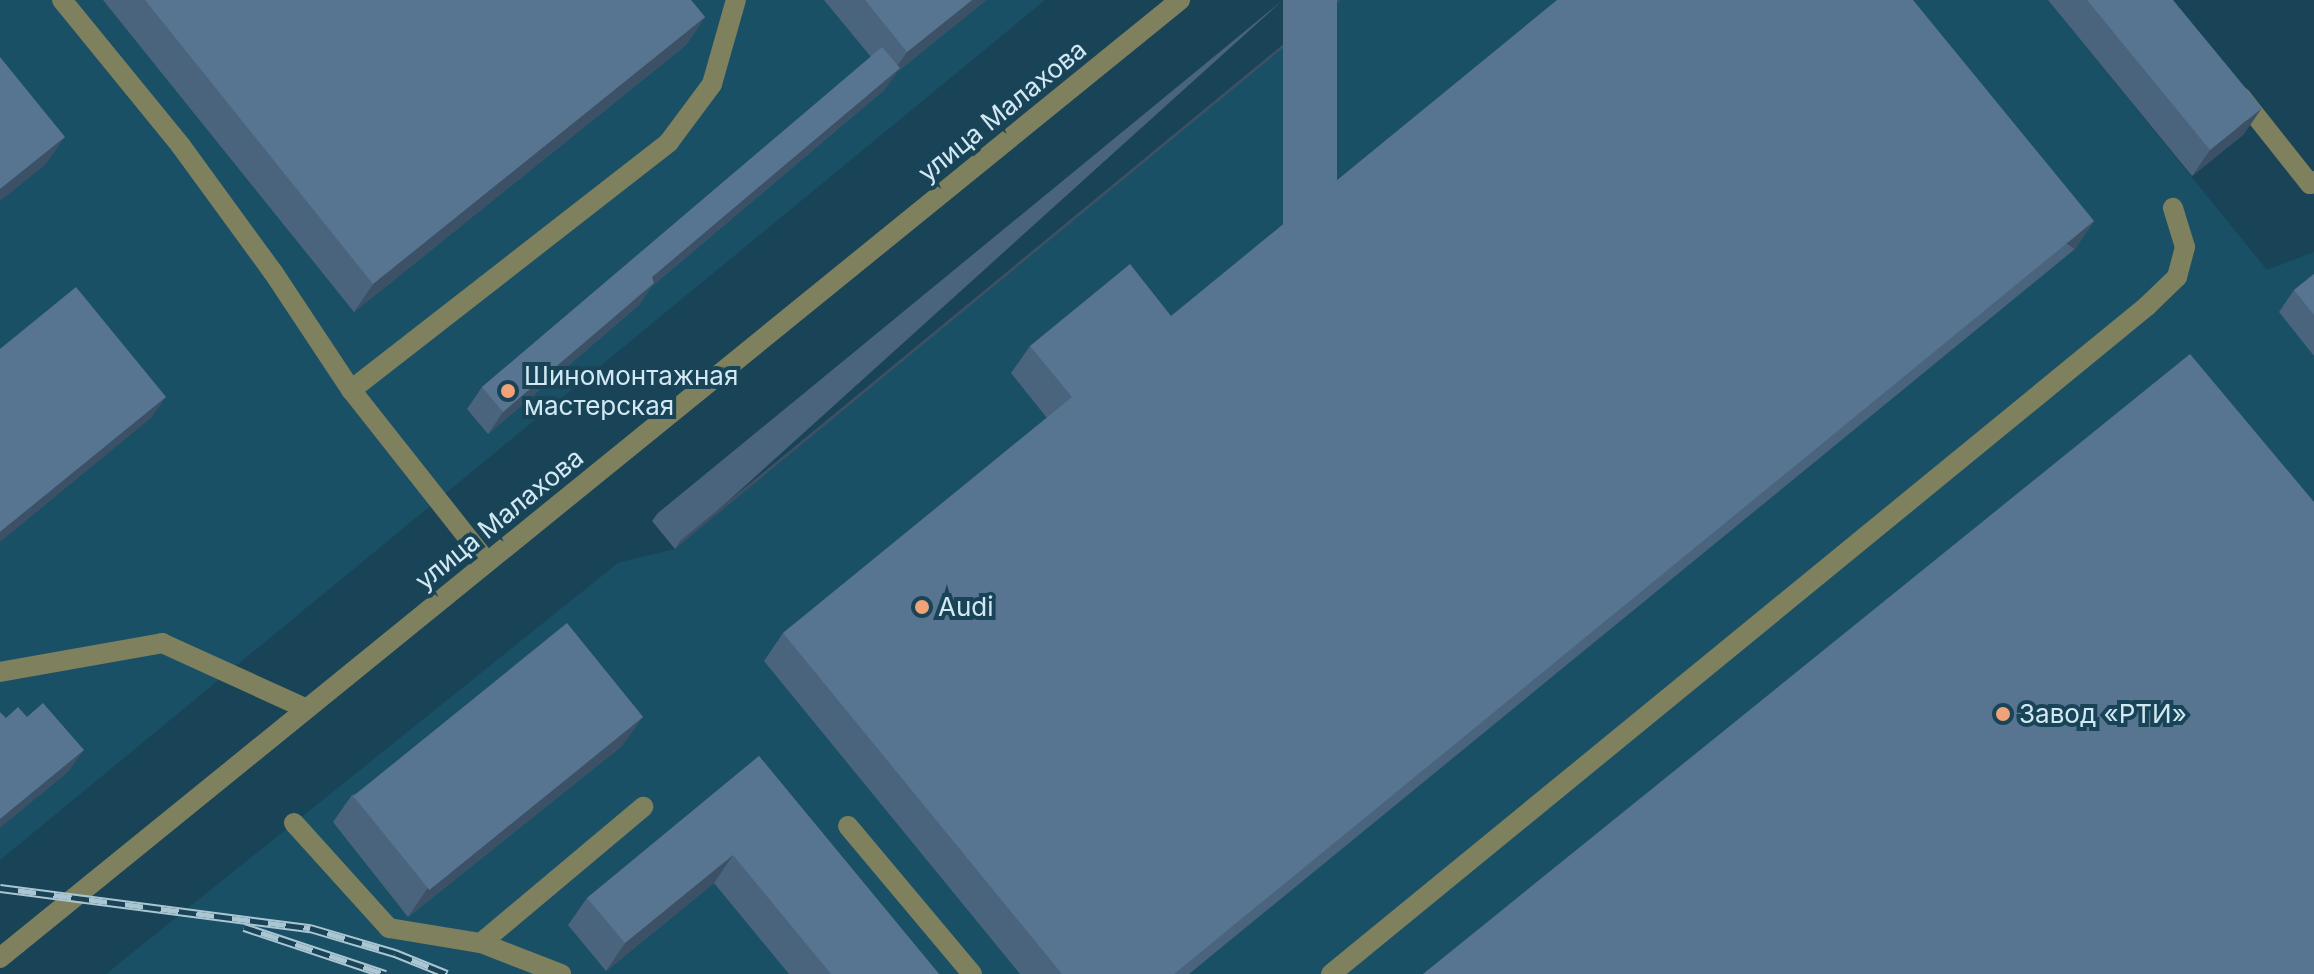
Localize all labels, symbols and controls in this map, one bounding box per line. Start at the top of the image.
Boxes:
street label: улица Малахова [912,34,1092,188]
place label: Шиномонтажная мастерская [524,360,738,422]
marker: Шиномонтажная мастерская [499,382,517,400]
street label: улица Малахова [409,442,589,596]
place label: Audi [938,591,994,623]
marker: Audi [913,598,931,616]
place label: Завод «РТИ» [2019,698,2187,730]
marker: Завод «РТИ» [1994,705,2012,723]

